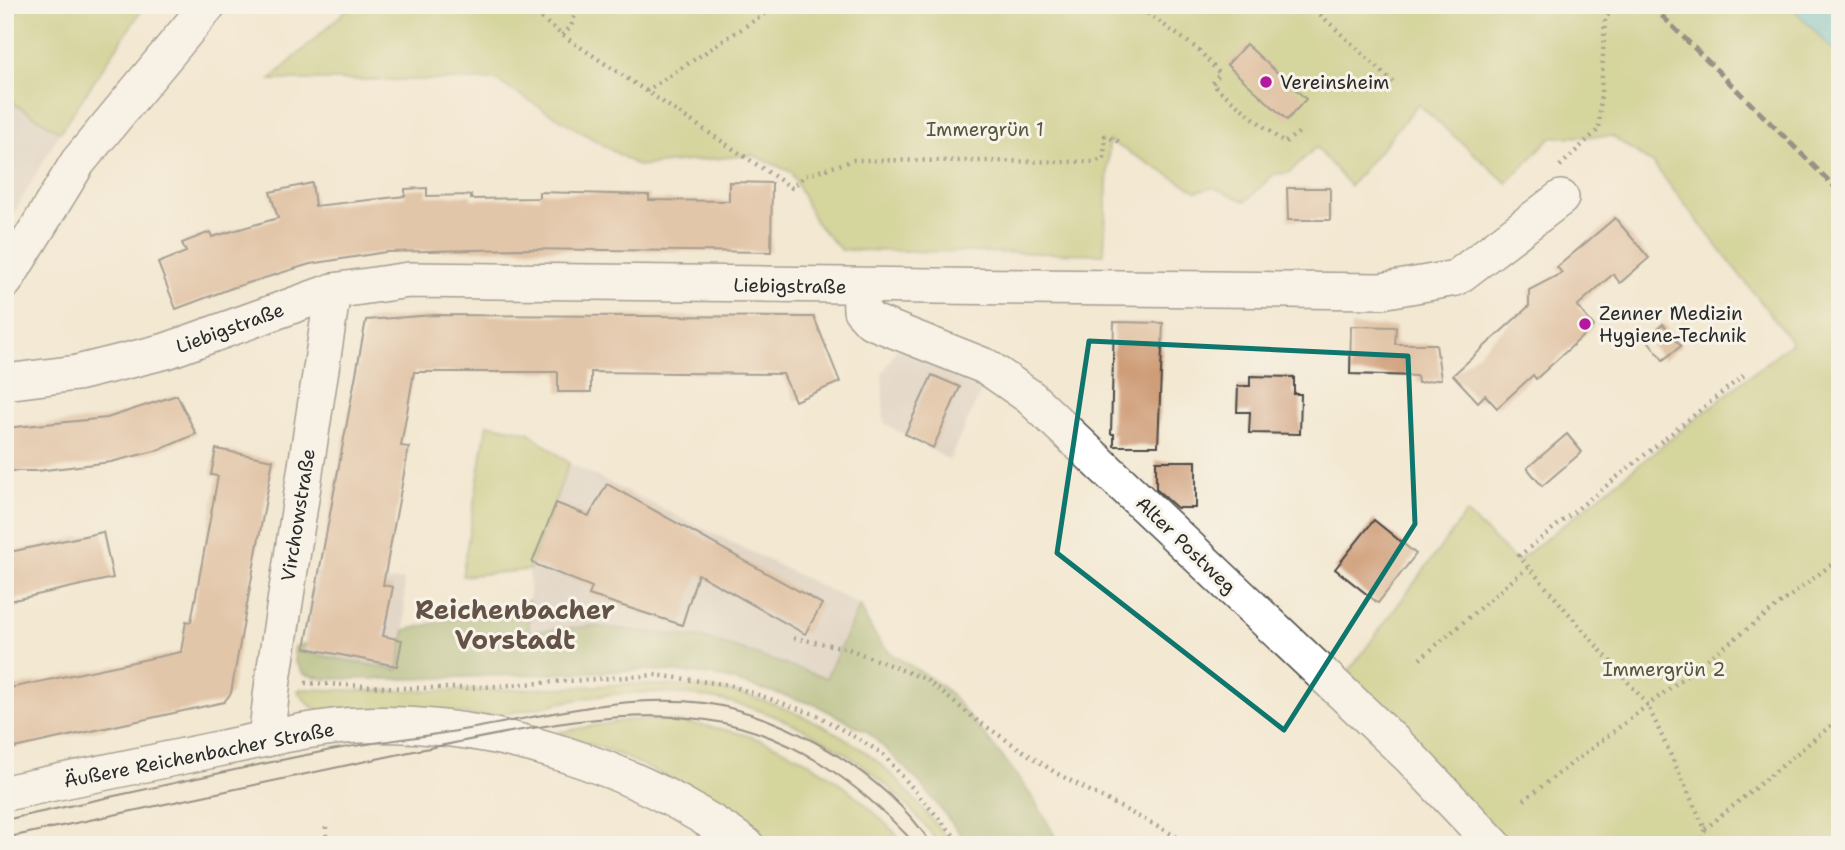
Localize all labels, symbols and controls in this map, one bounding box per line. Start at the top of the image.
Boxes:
place label: Vereinsheim [1280,70,1389,95]
marker: Vereinsheim [1258,74,1274,90]
park label: Immergrün 1 [926,117,1044,142]
street label: Liebigstraße [733,273,847,299]
street label: Liebigstraße [173,297,287,359]
place label: Zenner Medizin Hygiene-Technik [1599,301,1747,348]
marker: Zenner Medizin Hygiene-Technik [1577,316,1593,332]
street label: Virchowstraße [275,447,321,583]
street label: Alter Postweg [1130,491,1242,599]
district label: Reichenbacher Vorstadt [415,592,615,657]
park label: Immergrün 2 [1602,657,1726,682]
street label: Äußere Reichenbacher Straße [62,716,336,794]

